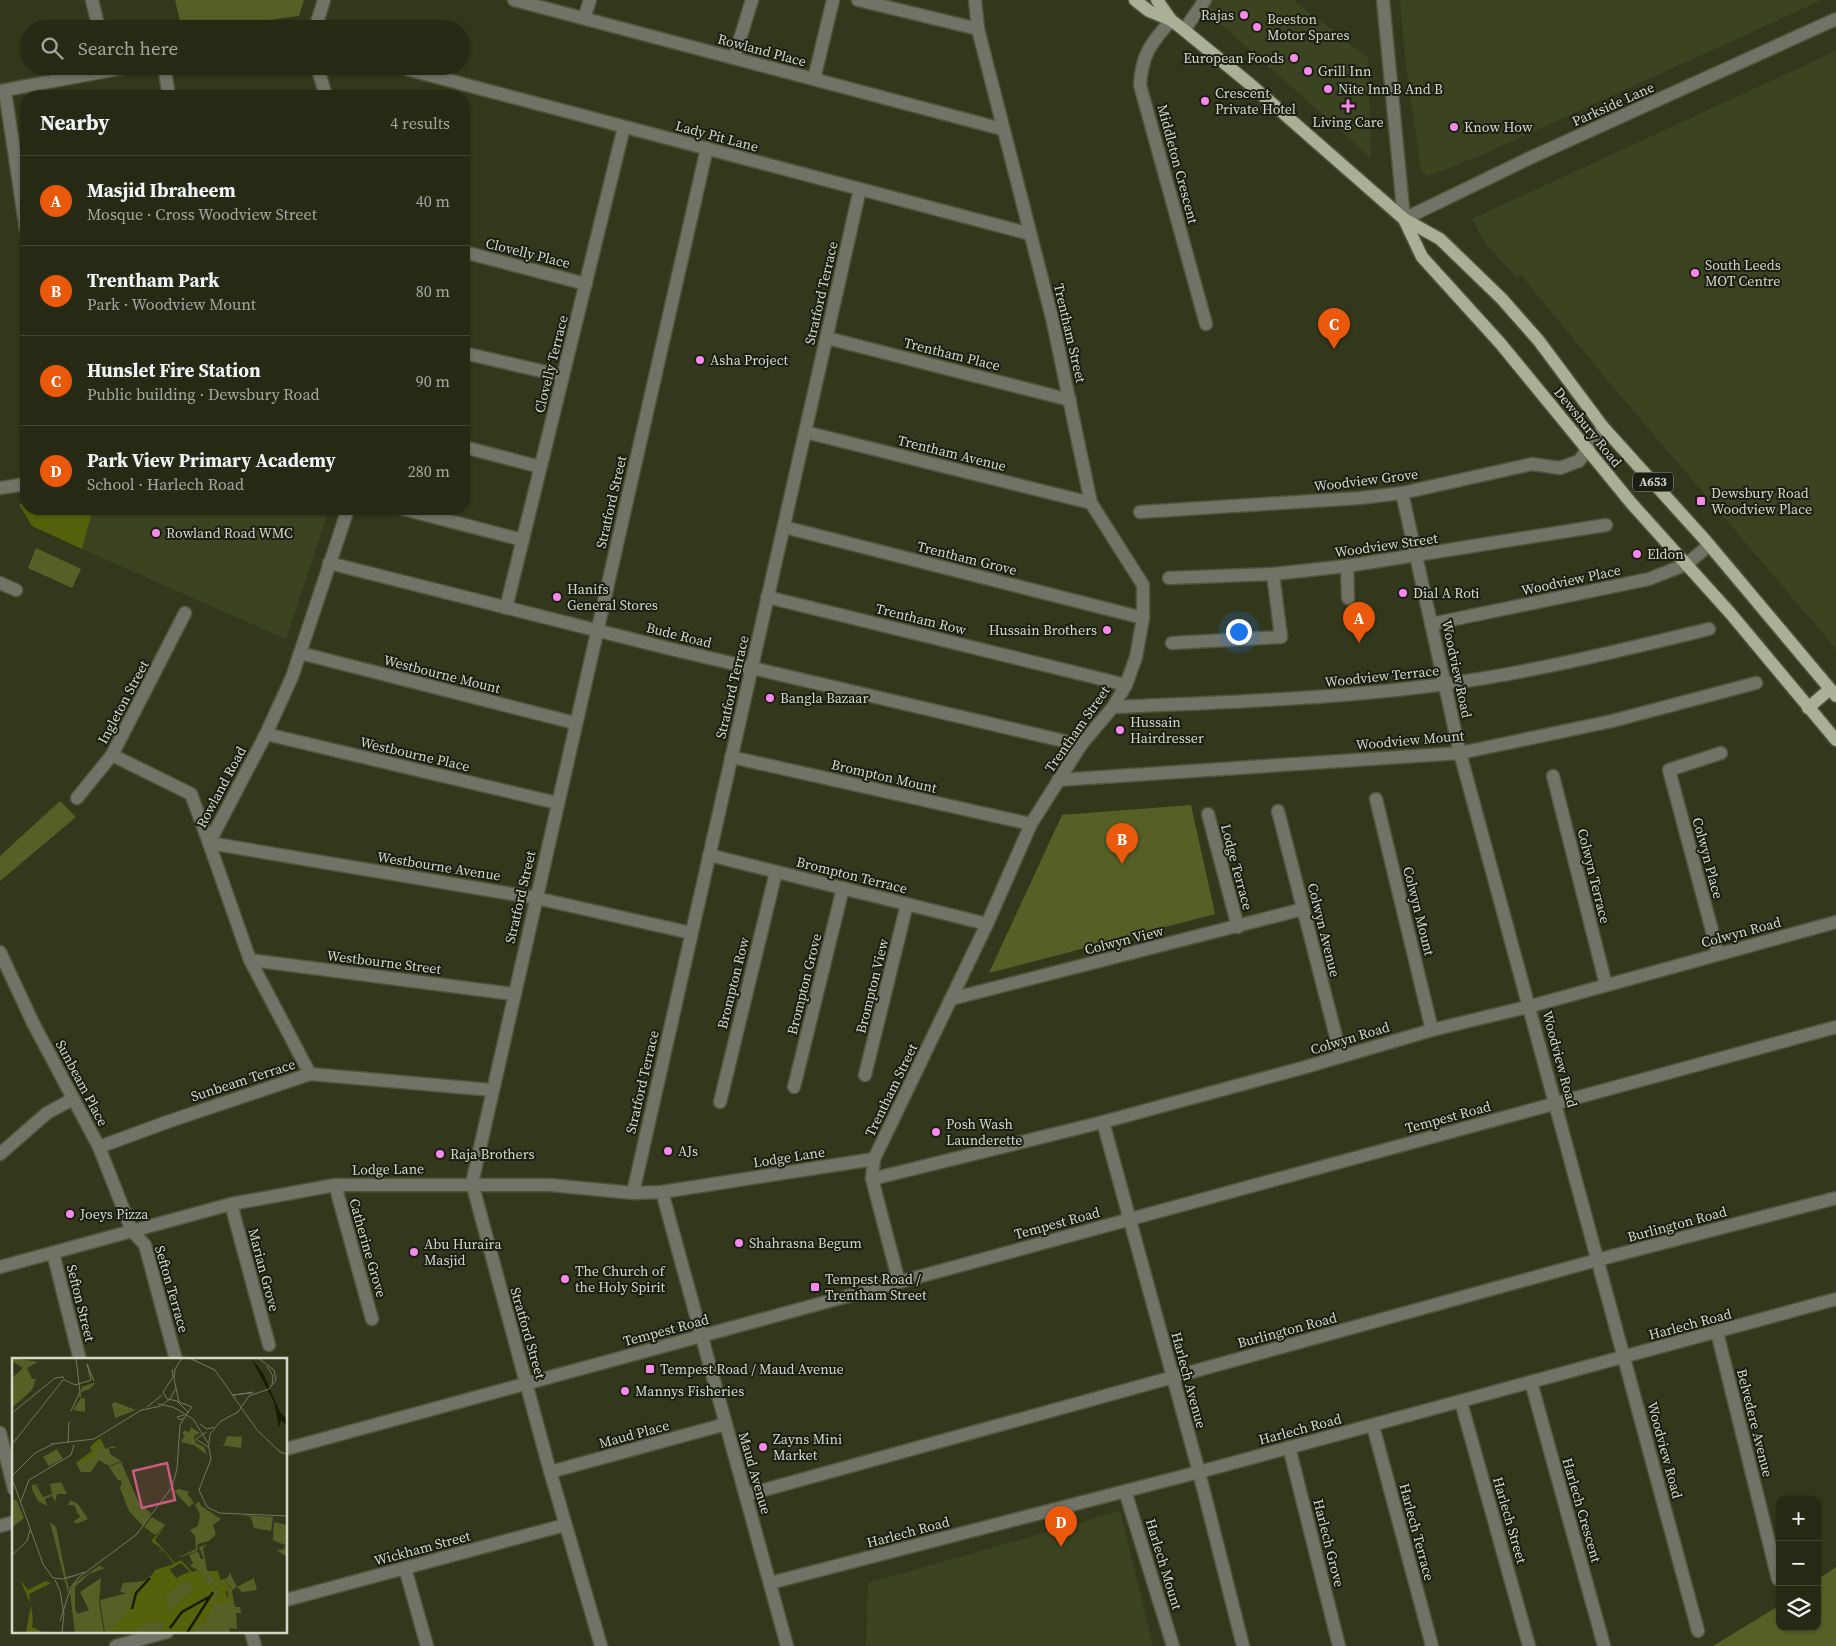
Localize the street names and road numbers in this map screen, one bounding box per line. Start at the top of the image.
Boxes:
street label: Rowland Place [715,29,809,71]
street label: Parkside Lane [1569,77,1657,131]
street label: Middleton Crescent [1152,102,1204,226]
street label: Lady Pit Lane [673,115,761,157]
street label: Clovelly Place [484,233,572,273]
street label: Stratford Terrace [799,239,843,347]
street label: Trentham Street [1049,281,1091,385]
street label: Clovelly Terrace [529,313,573,415]
street label: Trentham Place [902,332,1002,376]
street label: Dewsbury Road [1549,383,1627,471]
street label: Trentham Avenue [896,430,1008,476]
street label: Stratford Street [591,453,631,550]
street label: Woodview Grove [1313,464,1419,496]
road number: A653 [1633,472,1673,492]
street label: Woodview Street [1333,528,1439,562]
street label: Trentham Grove [915,536,1019,580]
street label: Woodview Place [1519,560,1623,600]
street label: Trentham Row [874,598,969,640]
street label: Bude Road [644,617,714,653]
street label: Woodview Road [1437,618,1477,720]
street label: Stratford Terrace [710,633,754,741]
street label: Westbourne Mount [381,650,503,698]
street label: Ingleton Street [93,656,154,747]
street label: Woodview Terrace [1324,660,1440,692]
street label: Trentham Street [1040,681,1115,776]
street label: Woodview Mount [1355,725,1466,755]
street label: Westbourne Place [358,732,472,776]
street label: Rowland Road [191,743,251,831]
street label: Brompton Mount [829,754,939,798]
street label: Colwyn Place [1688,815,1728,901]
street label: Lodge Terrace [1216,822,1258,912]
street label: Colwyn Terrace [1573,826,1615,926]
street label: Westbourne Avenue [376,846,502,886]
street label: Stratford Street [500,848,540,945]
street label: Brompton Terrace [794,852,910,898]
street label: Colwyn Mount [1398,864,1440,958]
street label: Colwyn Avenue [1303,881,1345,979]
street label: Colwyn Road [1699,912,1783,952]
street label: Colwyn View [1082,920,1166,959]
street label: Brompton Grove [782,931,826,1037]
street label: Brompton Row [712,935,754,1031]
street label: Brompton View [851,936,894,1036]
street label: Westbourne Street [326,945,443,979]
street label: Woodview Road [1537,1008,1583,1110]
street label: Colwyn Road [1308,1016,1392,1060]
street label: Stratford Terrace [620,1028,664,1136]
street label: Sunbeam Place [51,1036,113,1130]
street label: Trentham Street [860,1040,922,1140]
street label: Sunbeam Terrace [188,1054,298,1106]
street label: Tempest Road [1403,1096,1493,1138]
street label: Lodge Lane [752,1141,826,1173]
street label: Lodge Lane [352,1158,424,1180]
street label: Catherine Grove [344,1196,392,1300]
street label: Burlington Road [1625,1201,1729,1247]
street label: Tempest Road [1012,1202,1102,1244]
street label: Marian Grove [243,1226,285,1314]
street label: Sefton Terrace [150,1243,194,1335]
street label: Sefton Street [62,1262,100,1344]
street label: Stratford Street [505,1285,551,1382]
street label: Harlech Road [1646,1303,1734,1345]
street label: Burlington Road [1235,1307,1339,1353]
street label: Tempest Road [621,1309,711,1351]
street label: Harlech Avenue [1167,1329,1211,1431]
street label: Belvedere Avenue [1732,1367,1778,1479]
street label: Woodview Road [1642,1399,1688,1501]
street label: Harlech Road [1256,1408,1344,1450]
street label: Maud Place [597,1415,671,1453]
street label: Maud Avenue [734,1430,776,1516]
street label: Harlech Crescent [1558,1455,1607,1565]
street label: Harlech Street [1488,1474,1532,1566]
street label: Harlech Terrace [1394,1481,1440,1583]
street label: Harlech Grove [1308,1497,1350,1589]
street label: Harlech Road [864,1511,952,1553]
street label: Harlech Mount [1141,1516,1187,1612]
street label: Wickham Street [371,1525,473,1570]

